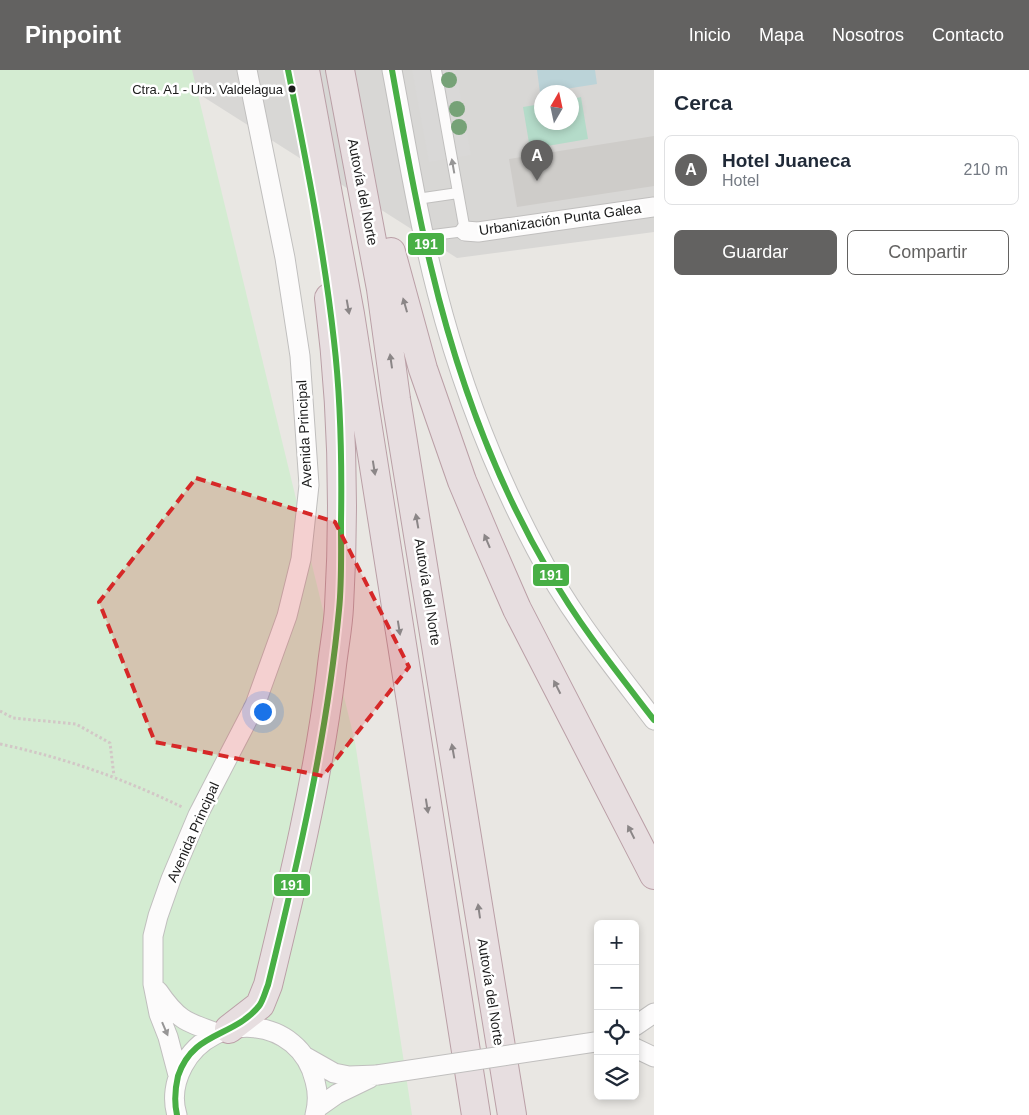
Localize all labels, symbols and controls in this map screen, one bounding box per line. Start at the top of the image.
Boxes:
text: Pinpoint [25,21,121,48]
text: Inicio [689,25,731,45]
text: Mapa [759,25,804,45]
text: Nosotros [832,25,904,45]
text: Contacto [932,25,1004,45]
place label: Ctra. A1 - Urb. Valdelagua [132,82,284,97]
marker: Ctra. A1 - Urb. Valdelagua [287,84,297,94]
north arrow [534,85,579,130]
text: Cerca [674,91,732,114]
street label: Autovía del Norte [345,137,381,247]
pin: A [521,140,553,181]
text: Hotel Juaneca [722,150,851,171]
one-way arrow [449,158,457,174]
text: A [685,161,697,178]
text: 210 m [964,161,1008,178]
text: Hotel [722,172,759,189]
street label: Urbanización Punta Galea [478,200,642,238]
button: Guardar [674,230,837,275]
button: Compartir [847,230,1009,275]
line badge: 191 [407,232,445,256]
text: 191 [414,236,438,252]
one-way arrow [400,297,408,312]
one-way arrow [345,300,353,316]
one-way arrow [387,353,395,369]
street label: Avenida Principal [293,380,315,488]
one-way arrow [370,460,378,476]
one-way arrow [413,513,421,529]
one-way arrow [482,534,490,548]
street label: Autovía del Norte [412,537,444,647]
line badge: 191 [532,563,570,587]
text: 191 [539,567,563,583]
one-way arrow [396,621,404,637]
one-way arrow [553,680,561,694]
your location [250,699,276,725]
one-way arrow [449,743,457,759]
street label: Avenida Principal [164,779,222,885]
one-way arrow [424,799,432,815]
one-way arrow [627,825,635,839]
line badge: 191 [273,873,311,897]
text: 191 [280,877,304,893]
one-way arrow [474,903,482,919]
map controls [594,920,639,1100]
button: + [594,920,639,965]
street label: Autovía del Norte [475,937,507,1047]
button: − [594,965,639,1010]
button: locate [594,1010,639,1055]
one-way arrow [162,1022,170,1037]
button: layers [594,1055,639,1100]

